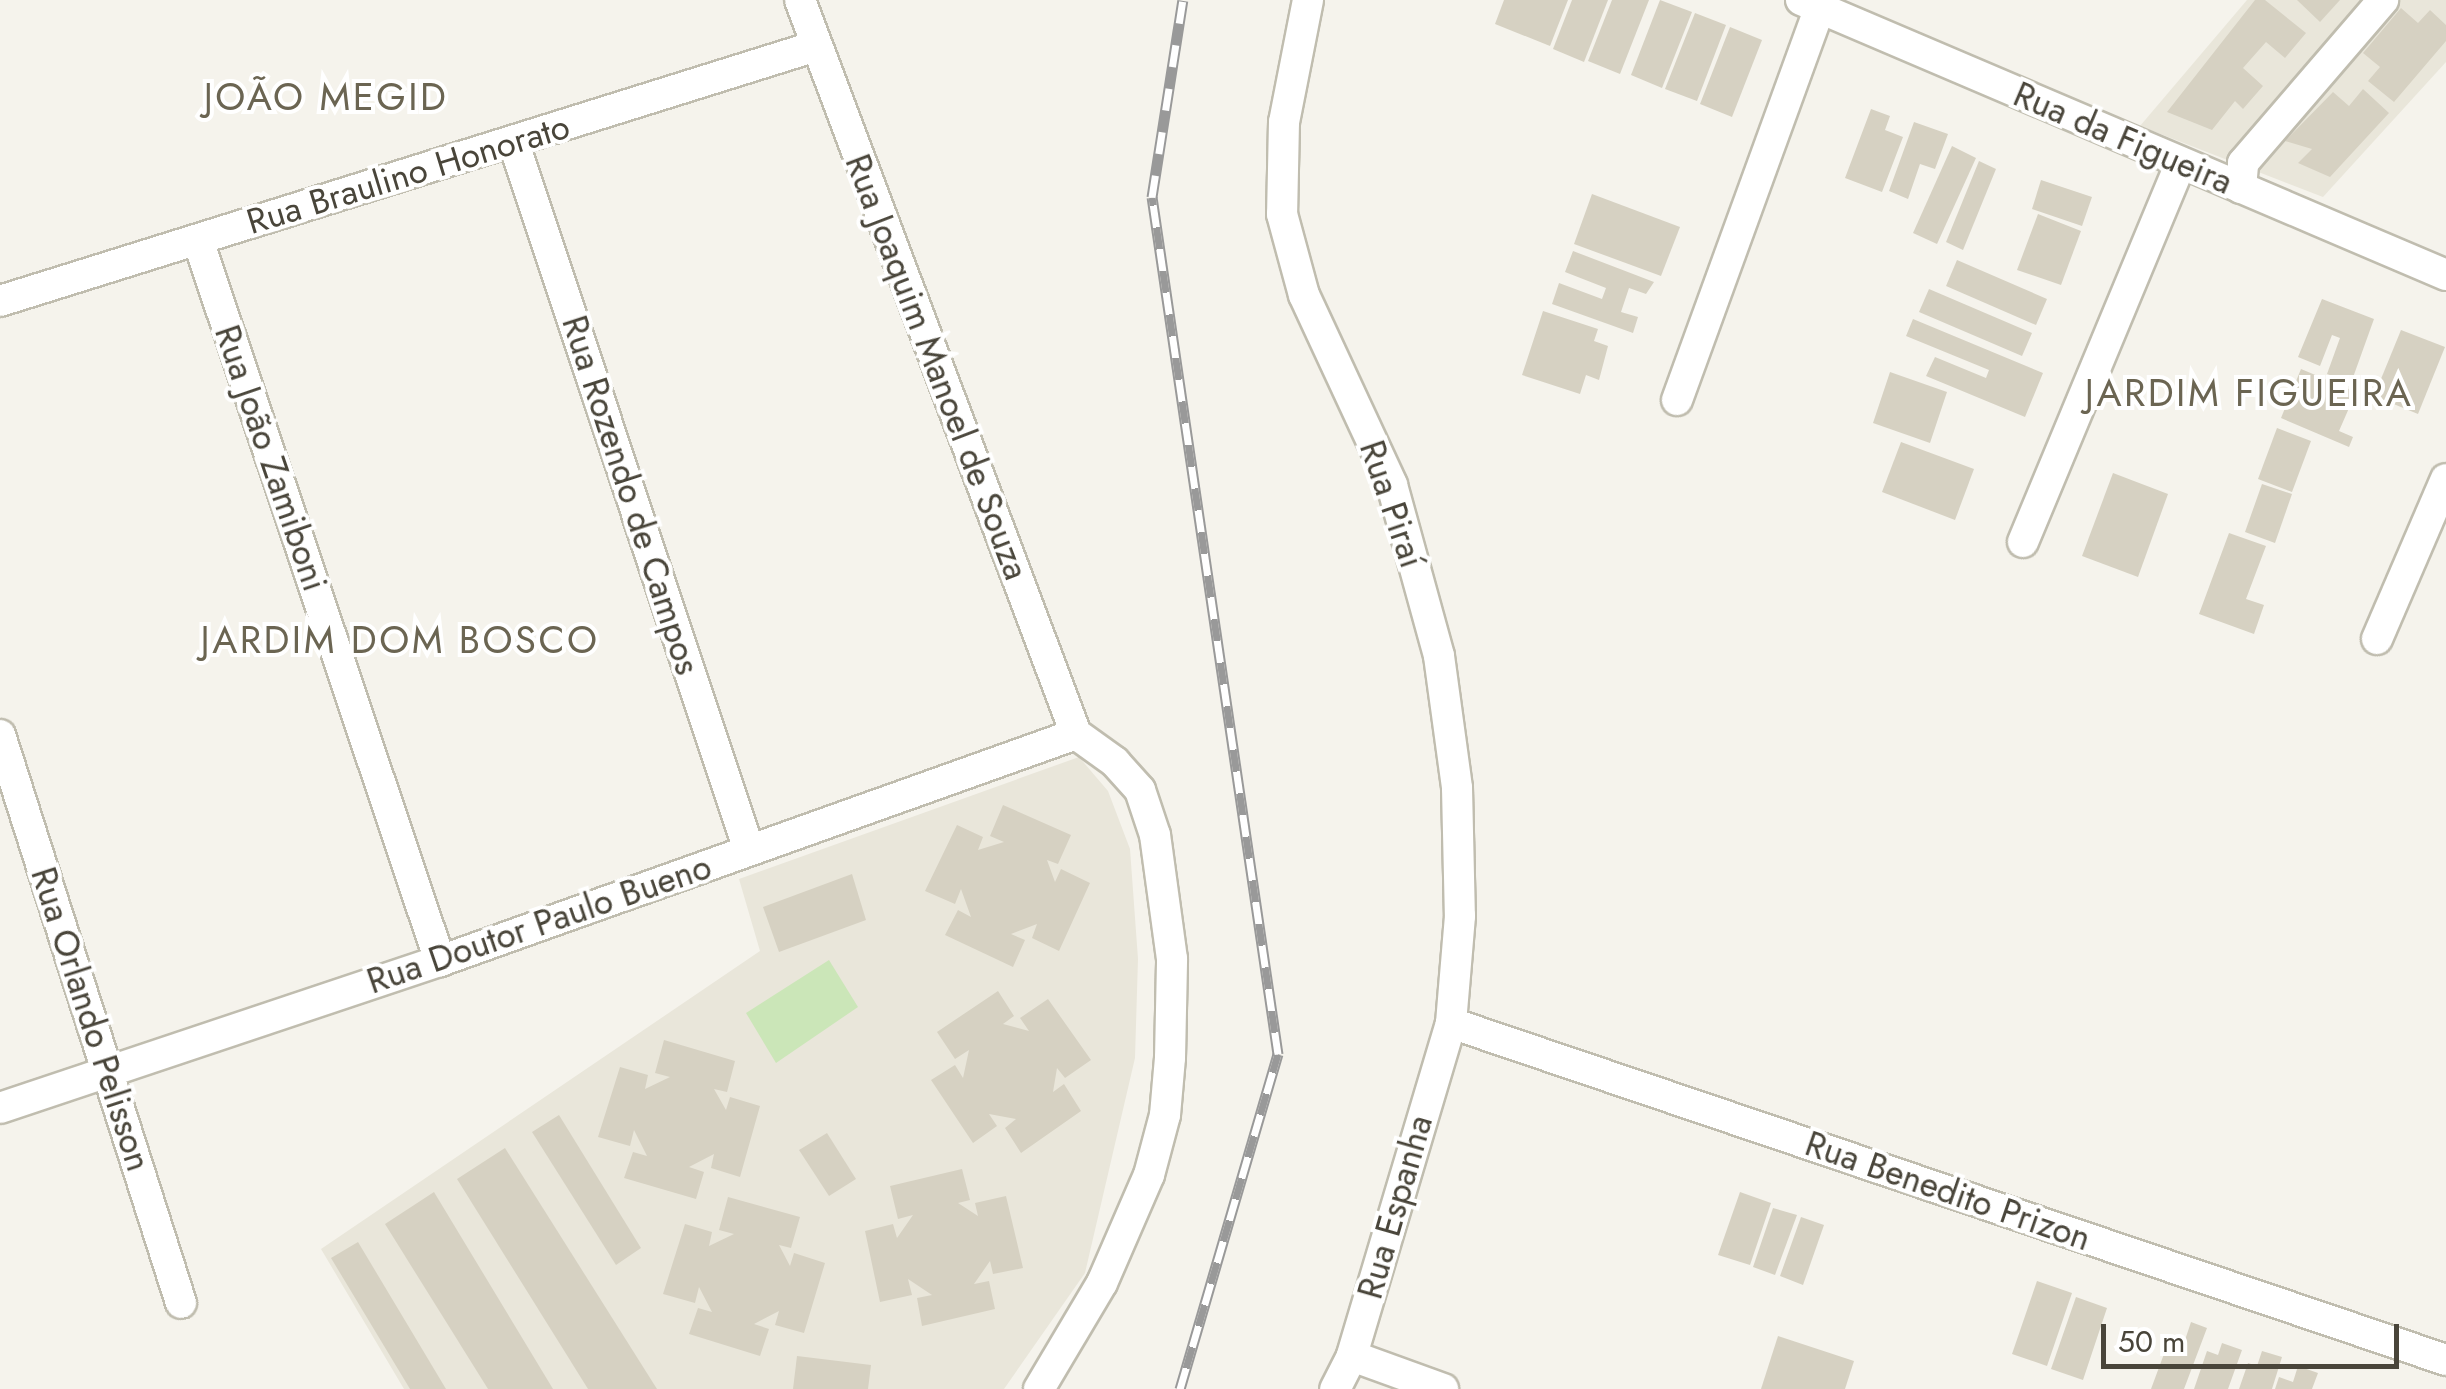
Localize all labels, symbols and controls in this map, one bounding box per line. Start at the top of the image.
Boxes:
street label: Rua da Figueira [2007,73,2239,203]
district label: JOÃO MEGID [204,74,448,120]
street label: Rua Braulino Honorato [242,105,574,243]
street label: Rua Joaquim Manoel de Souza [836,148,1038,586]
street label: Rua Rozendo de Campos [553,310,709,680]
street label: Rua João Zamiboni [206,320,336,596]
district label: JARDIM FIGUEIRA [2085,370,2413,416]
street label: Rua Piraí [1351,435,1433,573]
district label: JARDIM DOM BOSCO [201,617,599,663]
street label: Rua Doutor Paulo Bueno [361,845,717,1003]
street label: Rua Orlando Pelisson [22,862,160,1176]
street label: Rua Espanha [1349,1110,1441,1304]
street label: Rua Benedito Prizon [1800,1122,2096,1260]
scale bar [2106,1304,2404,1366]
text: 50 m [2118,1320,2185,1363]

